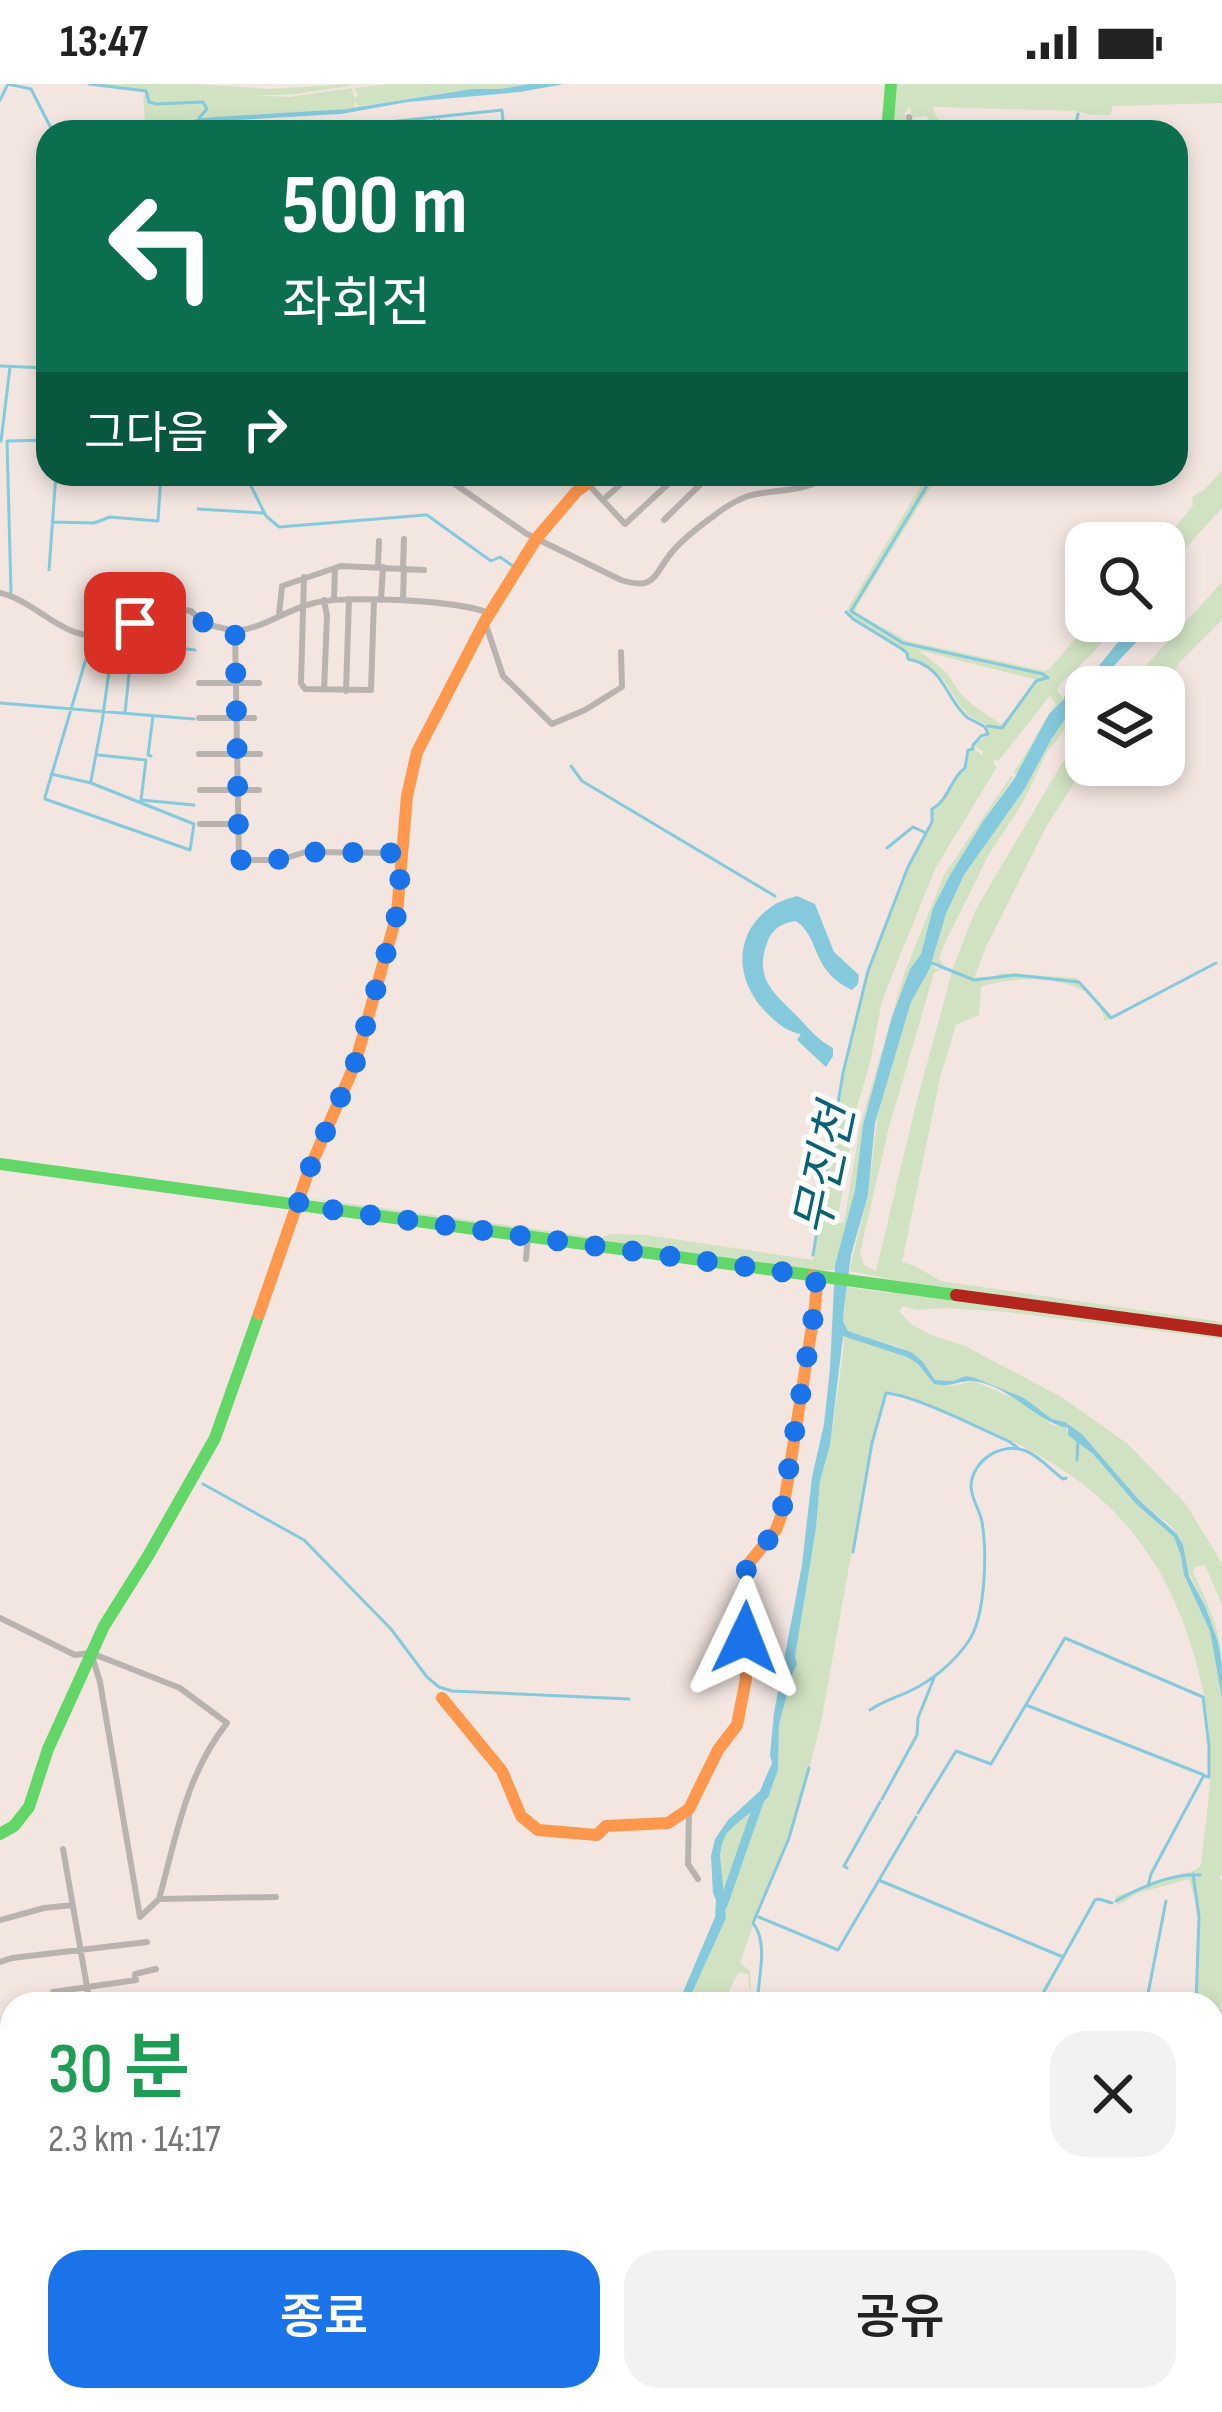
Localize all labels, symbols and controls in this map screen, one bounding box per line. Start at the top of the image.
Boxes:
text: 13:47 [60,15,148,70]
text: 500 m [282,156,468,257]
icon: left [84,168,240,324]
text: 좌회전 [282,272,431,337]
icon: right [232,396,298,462]
text: 그다음 [84,407,208,462]
map controls [1065,522,1185,786]
button: search [1065,522,1185,642]
pin [84,572,186,674]
icon: arrive [102,590,168,656]
button: layers [1065,666,1185,786]
water label: 무진천 [784,1095,869,1241]
position arrow [682,1575,808,1701]
text: 30 분 [48,2027,190,2114]
button: close [1050,2031,1176,2157]
text: 2.3 km · 14:17 [48,2116,221,2163]
button: 종료 [48,2250,600,2388]
button: 공유 [624,2250,1176,2388]

